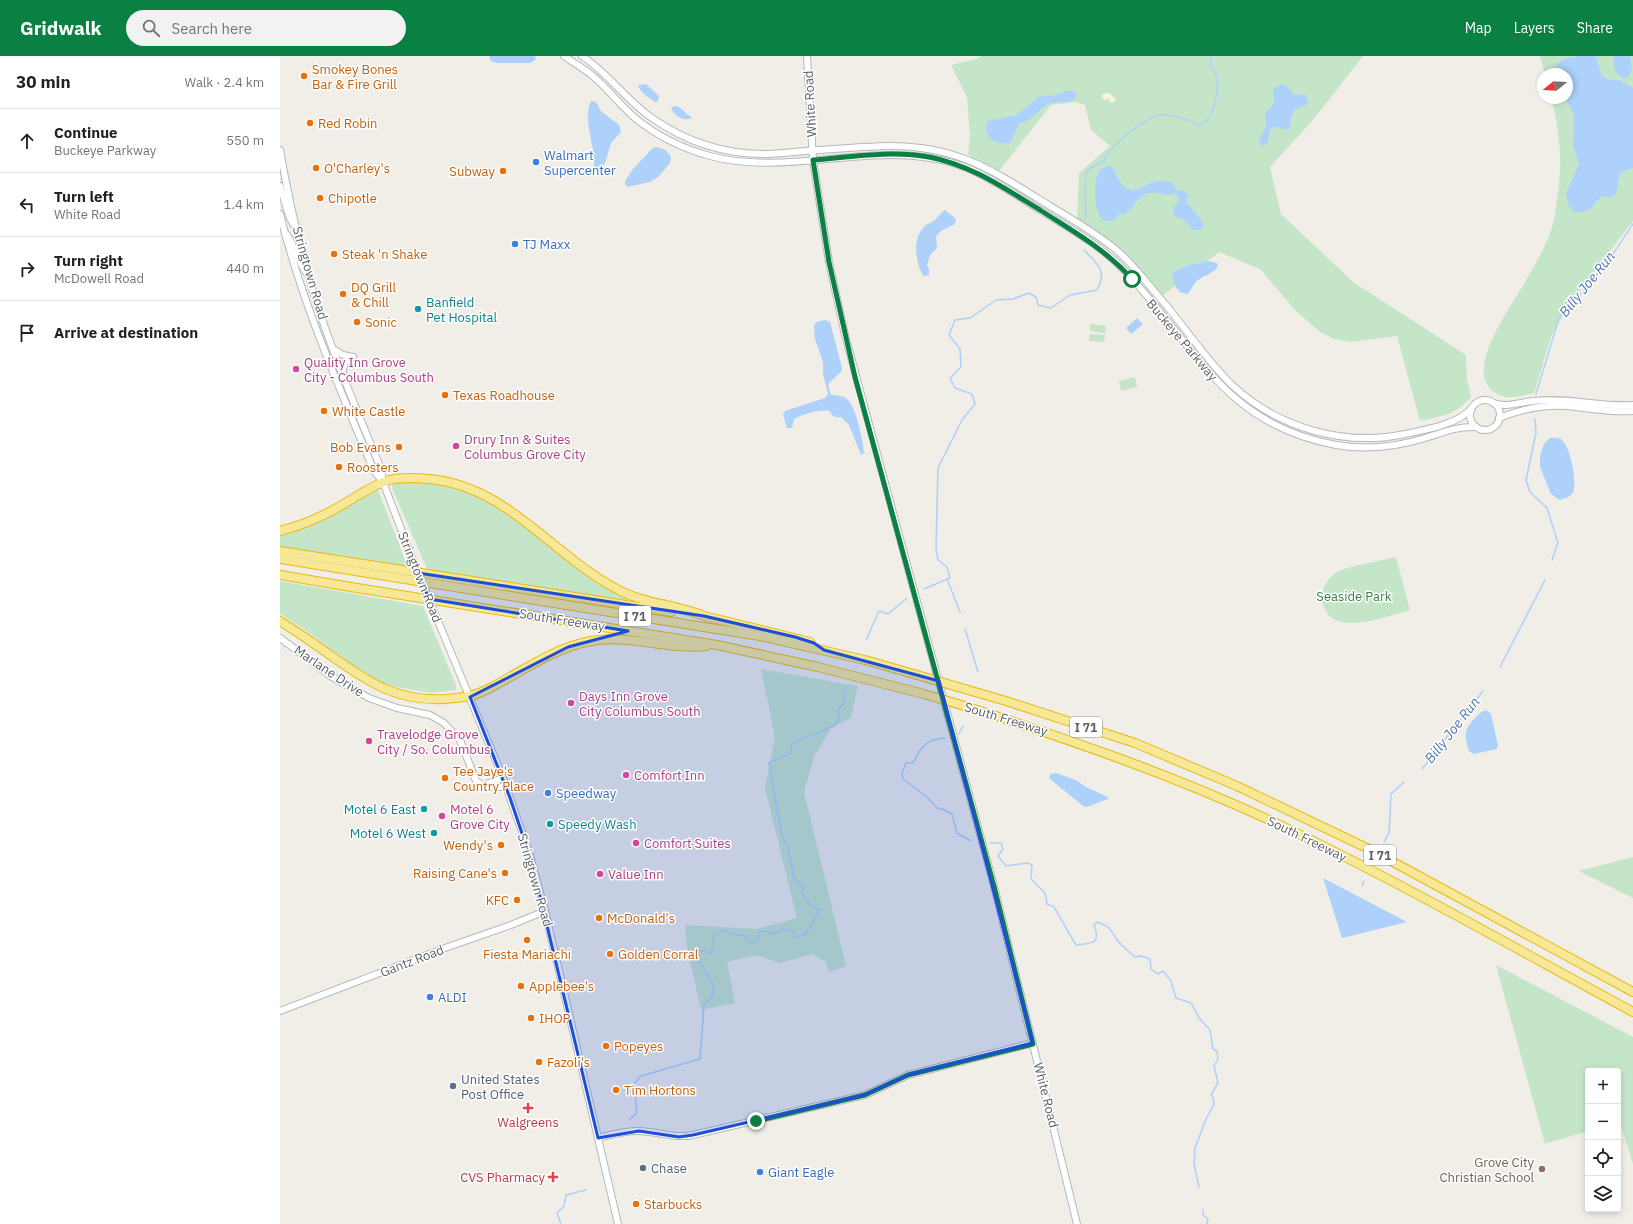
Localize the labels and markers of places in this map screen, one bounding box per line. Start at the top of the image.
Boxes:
place label: Smokey Bones Bar & Fire Grill [312,61,398,93]
marker: Smokey Bones Bar & Fire Grill [299,71,309,81]
place label: Red Robin [318,115,377,132]
marker: Red Robin [305,118,315,128]
place label: Walmart Supercenter [544,147,616,179]
marker: Walmart Supercenter [531,157,541,167]
place label: O'Charley's [324,160,390,177]
marker: O'Charley's [311,163,321,173]
place label: Subway [449,163,495,180]
marker: Subway [498,166,508,176]
place label: Chipotle [328,190,377,207]
marker: Chipotle [315,193,325,203]
place label: TJ Maxx [523,236,571,253]
marker: TJ Maxx [510,239,520,249]
place label: Steak 'n Shake [342,246,427,263]
marker: Steak 'n Shake [329,249,339,259]
place label: DQ Grill & Chill [351,279,397,311]
marker: DQ Grill & Chill [338,289,348,299]
place label: Banfield Pet Hospital [426,294,497,326]
marker: Banfield Pet Hospital [413,304,423,314]
place label: Sonic [365,314,397,331]
marker: Sonic [352,317,362,327]
place label: Quality Inn Grove City - Columbus South [304,354,434,386]
marker: Quality Inn Grove City - Columbus South [291,364,301,374]
place label: Texas Roadhouse [453,387,555,404]
marker: Texas Roadhouse [440,390,450,400]
place label: White Castle [332,403,405,420]
marker: White Castle [319,406,329,416]
place label: Drury Inn & Suites Columbus Grove City [464,431,586,463]
place label: Bob Evans [330,439,391,456]
marker: Drury Inn & Suites Columbus Grove City [451,441,461,451]
marker: Bob Evans [394,442,404,452]
place label: Roosters [347,459,399,476]
marker: Roosters [334,462,344,472]
place label: Days Inn Grove City Columbus South [579,688,701,720]
marker: Days Inn Grove City Columbus South [566,698,576,708]
place label: Travelodge Grove City / So. Columbus [377,726,491,758]
marker: Travelodge Grove City / So. Columbus [364,736,374,746]
place label: Tee Jaye's Country Place [453,763,534,795]
place label: Comfort Inn [634,767,705,784]
marker: Comfort Inn [621,770,631,780]
marker: Tee Jaye's Country Place [440,773,450,783]
place label: Speedway [556,785,617,802]
marker: Speedway [543,788,553,798]
place label: Motel 6 East [344,801,416,818]
place label: Motel 6 Grove City [450,801,510,833]
marker: Motel 6 East [419,804,429,814]
marker: Motel 6 Grove City [437,811,447,821]
place label: Speedy Wash [558,816,637,833]
marker: Speedy Wash [545,819,555,829]
place label: Motel 6 West [350,825,426,842]
marker: Motel 6 West [429,828,439,838]
place label: Comfort Suites [644,835,731,852]
place label: Wendy's [443,837,493,854]
marker: Comfort Suites [631,838,641,848]
marker: Wendy's [496,840,506,850]
place label: Raising Cane's [413,865,497,882]
place label: Value Inn [608,866,664,883]
marker: Raising Cane's [500,868,510,878]
marker: Value Inn [595,869,605,879]
place label: KFC [486,892,509,909]
marker: KFC [512,895,522,905]
place label: McDonald's [607,910,675,927]
marker: McDonald's [594,913,604,923]
marker: Fiesta Mariachi [522,935,532,945]
place label: Fiesta Mariachi [483,946,571,963]
place label: Golden Corral [618,946,699,963]
marker: Golden Corral [605,949,615,959]
place label: Applebee's [529,978,594,995]
marker: Applebee's [516,981,526,991]
place label: ALDI [438,989,467,1006]
marker: ALDI [425,992,435,1002]
place label: IHOP [539,1010,571,1027]
marker: IHOP [526,1013,536,1023]
place label: Popeyes [614,1038,663,1055]
marker: Popeyes [601,1041,611,1051]
place label: Fazoli's [547,1054,590,1071]
marker: Fazoli's [534,1057,544,1067]
place label: United States Post Office [461,1071,540,1103]
marker: United States Post Office [448,1081,458,1091]
place label: Tim Hortons [624,1082,696,1099]
marker: Tim Hortons [611,1085,621,1095]
marker: Walgreens [523,1103,533,1113]
place label: Walgreens [497,1114,559,1131]
place label: Grove City Christian School [1440,1154,1535,1186]
place label: Chase [651,1160,687,1177]
marker: Chase [638,1163,648,1173]
place label: Giant Eagle [768,1164,834,1181]
marker: Grove City Christian School [1537,1164,1547,1174]
marker: Giant Eagle [755,1167,765,1177]
place label: CVS Pharmacy [460,1169,546,1186]
marker: CVS Pharmacy [548,1172,558,1182]
place label: Starbucks [644,1196,702,1213]
marker: Starbucks [631,1199,641,1209]

